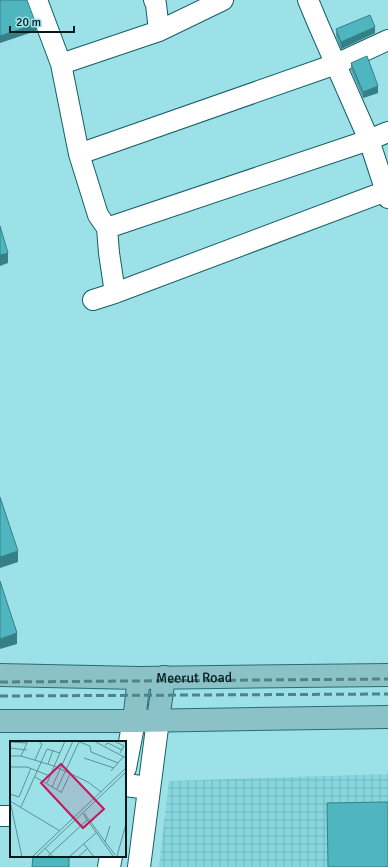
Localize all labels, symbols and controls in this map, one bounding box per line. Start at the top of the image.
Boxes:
scale bar [10,8,74,34]
text: 20 m [16,15,41,30]
street label: Meerut Road [156,668,232,686]
inset map [10,741,126,857]

